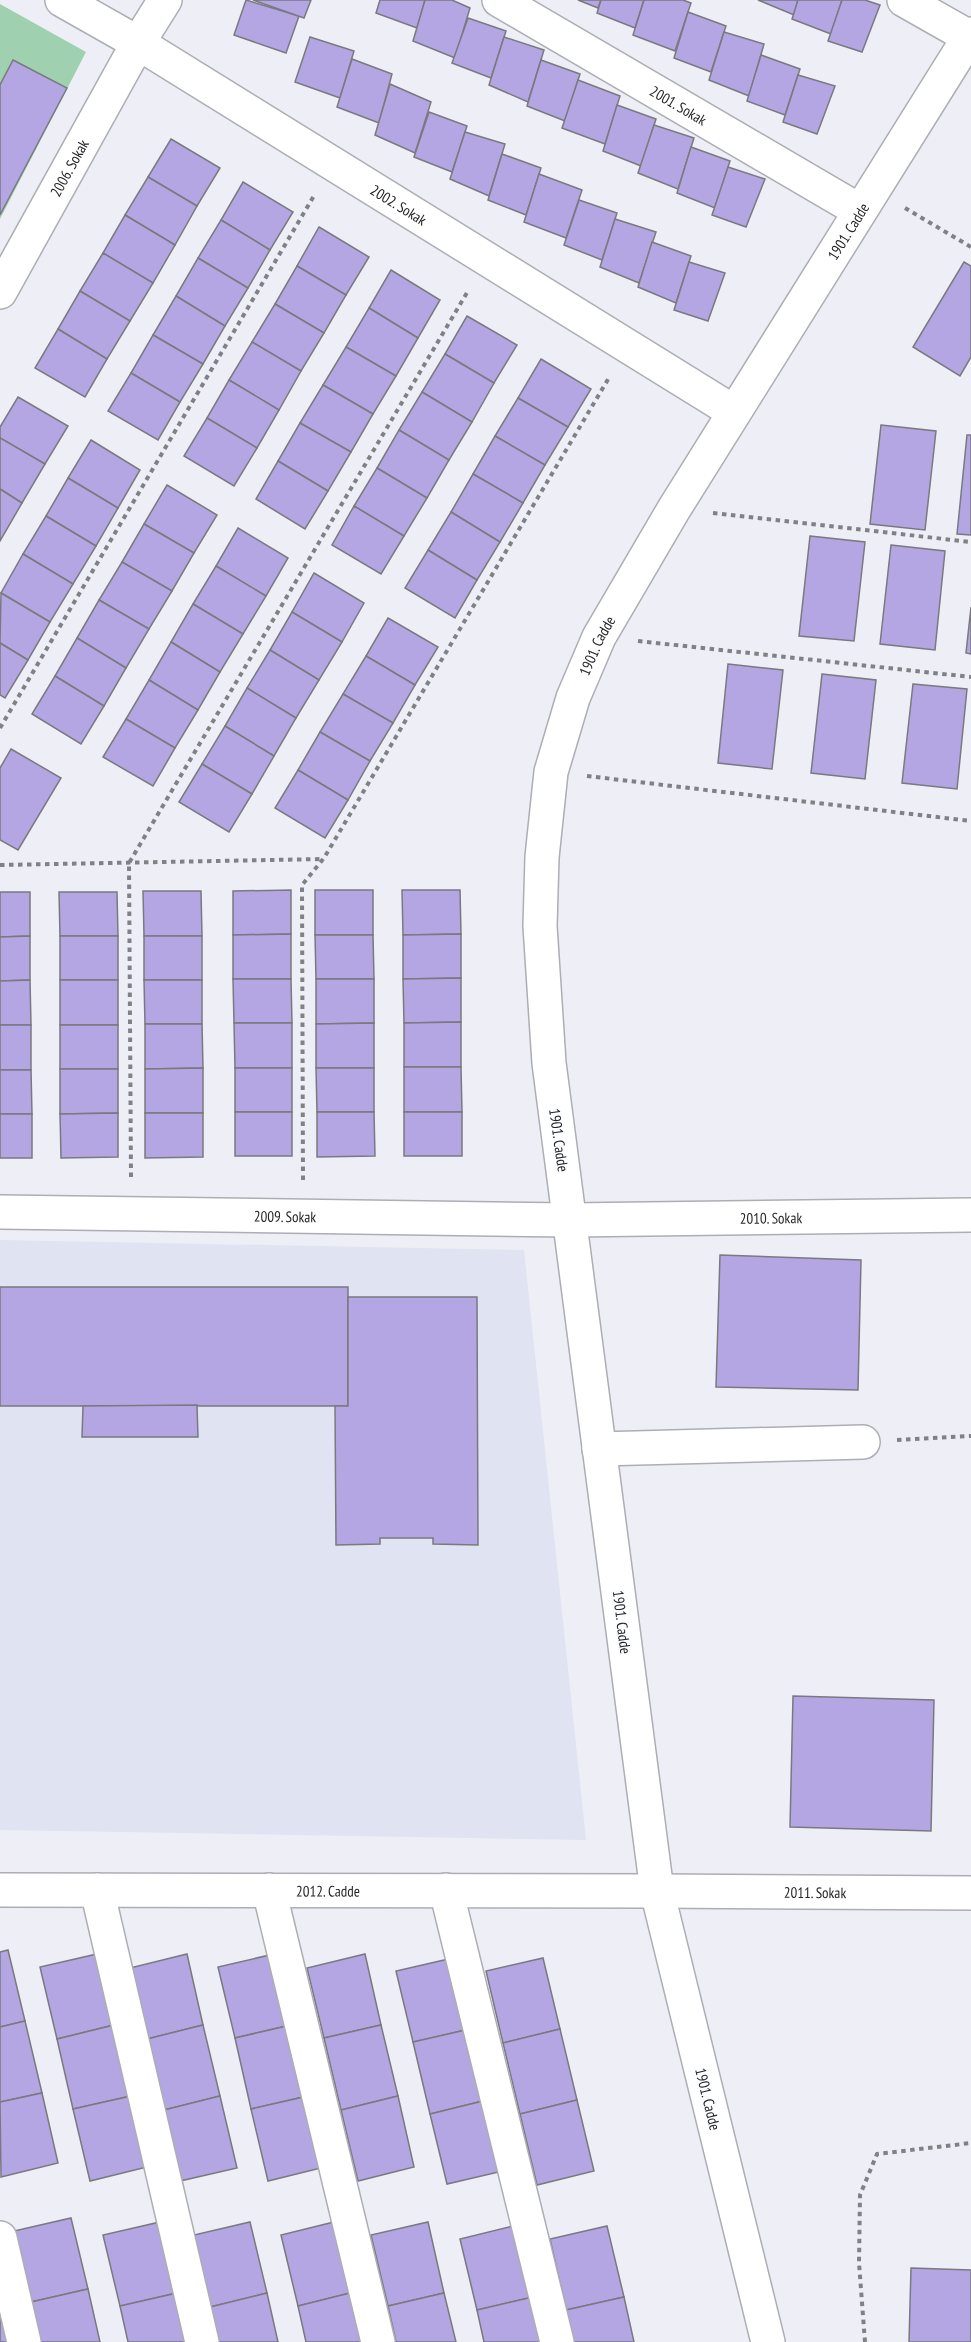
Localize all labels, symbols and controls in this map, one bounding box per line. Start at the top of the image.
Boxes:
street label: 2001. Sokak [647,81,711,129]
street label: 2006. Sokak [45,136,92,200]
street label: 2002. Sokak [367,180,430,229]
street label: 1901. Cadde [823,199,873,263]
street label: 1901. Cadde [574,612,619,678]
street label: 1901. Cadde [545,1107,573,1173]
street label: 2009. Sokak [254,1206,317,1226]
street label: 2010. Sokak [740,1208,802,1227]
street label: 1901. Cadde [609,1589,635,1655]
street label: 2012. Cadde [296,1881,360,1900]
street label: 2011. Sokak [784,1882,846,1902]
street label: 1901. Cadde [691,2066,725,2132]

